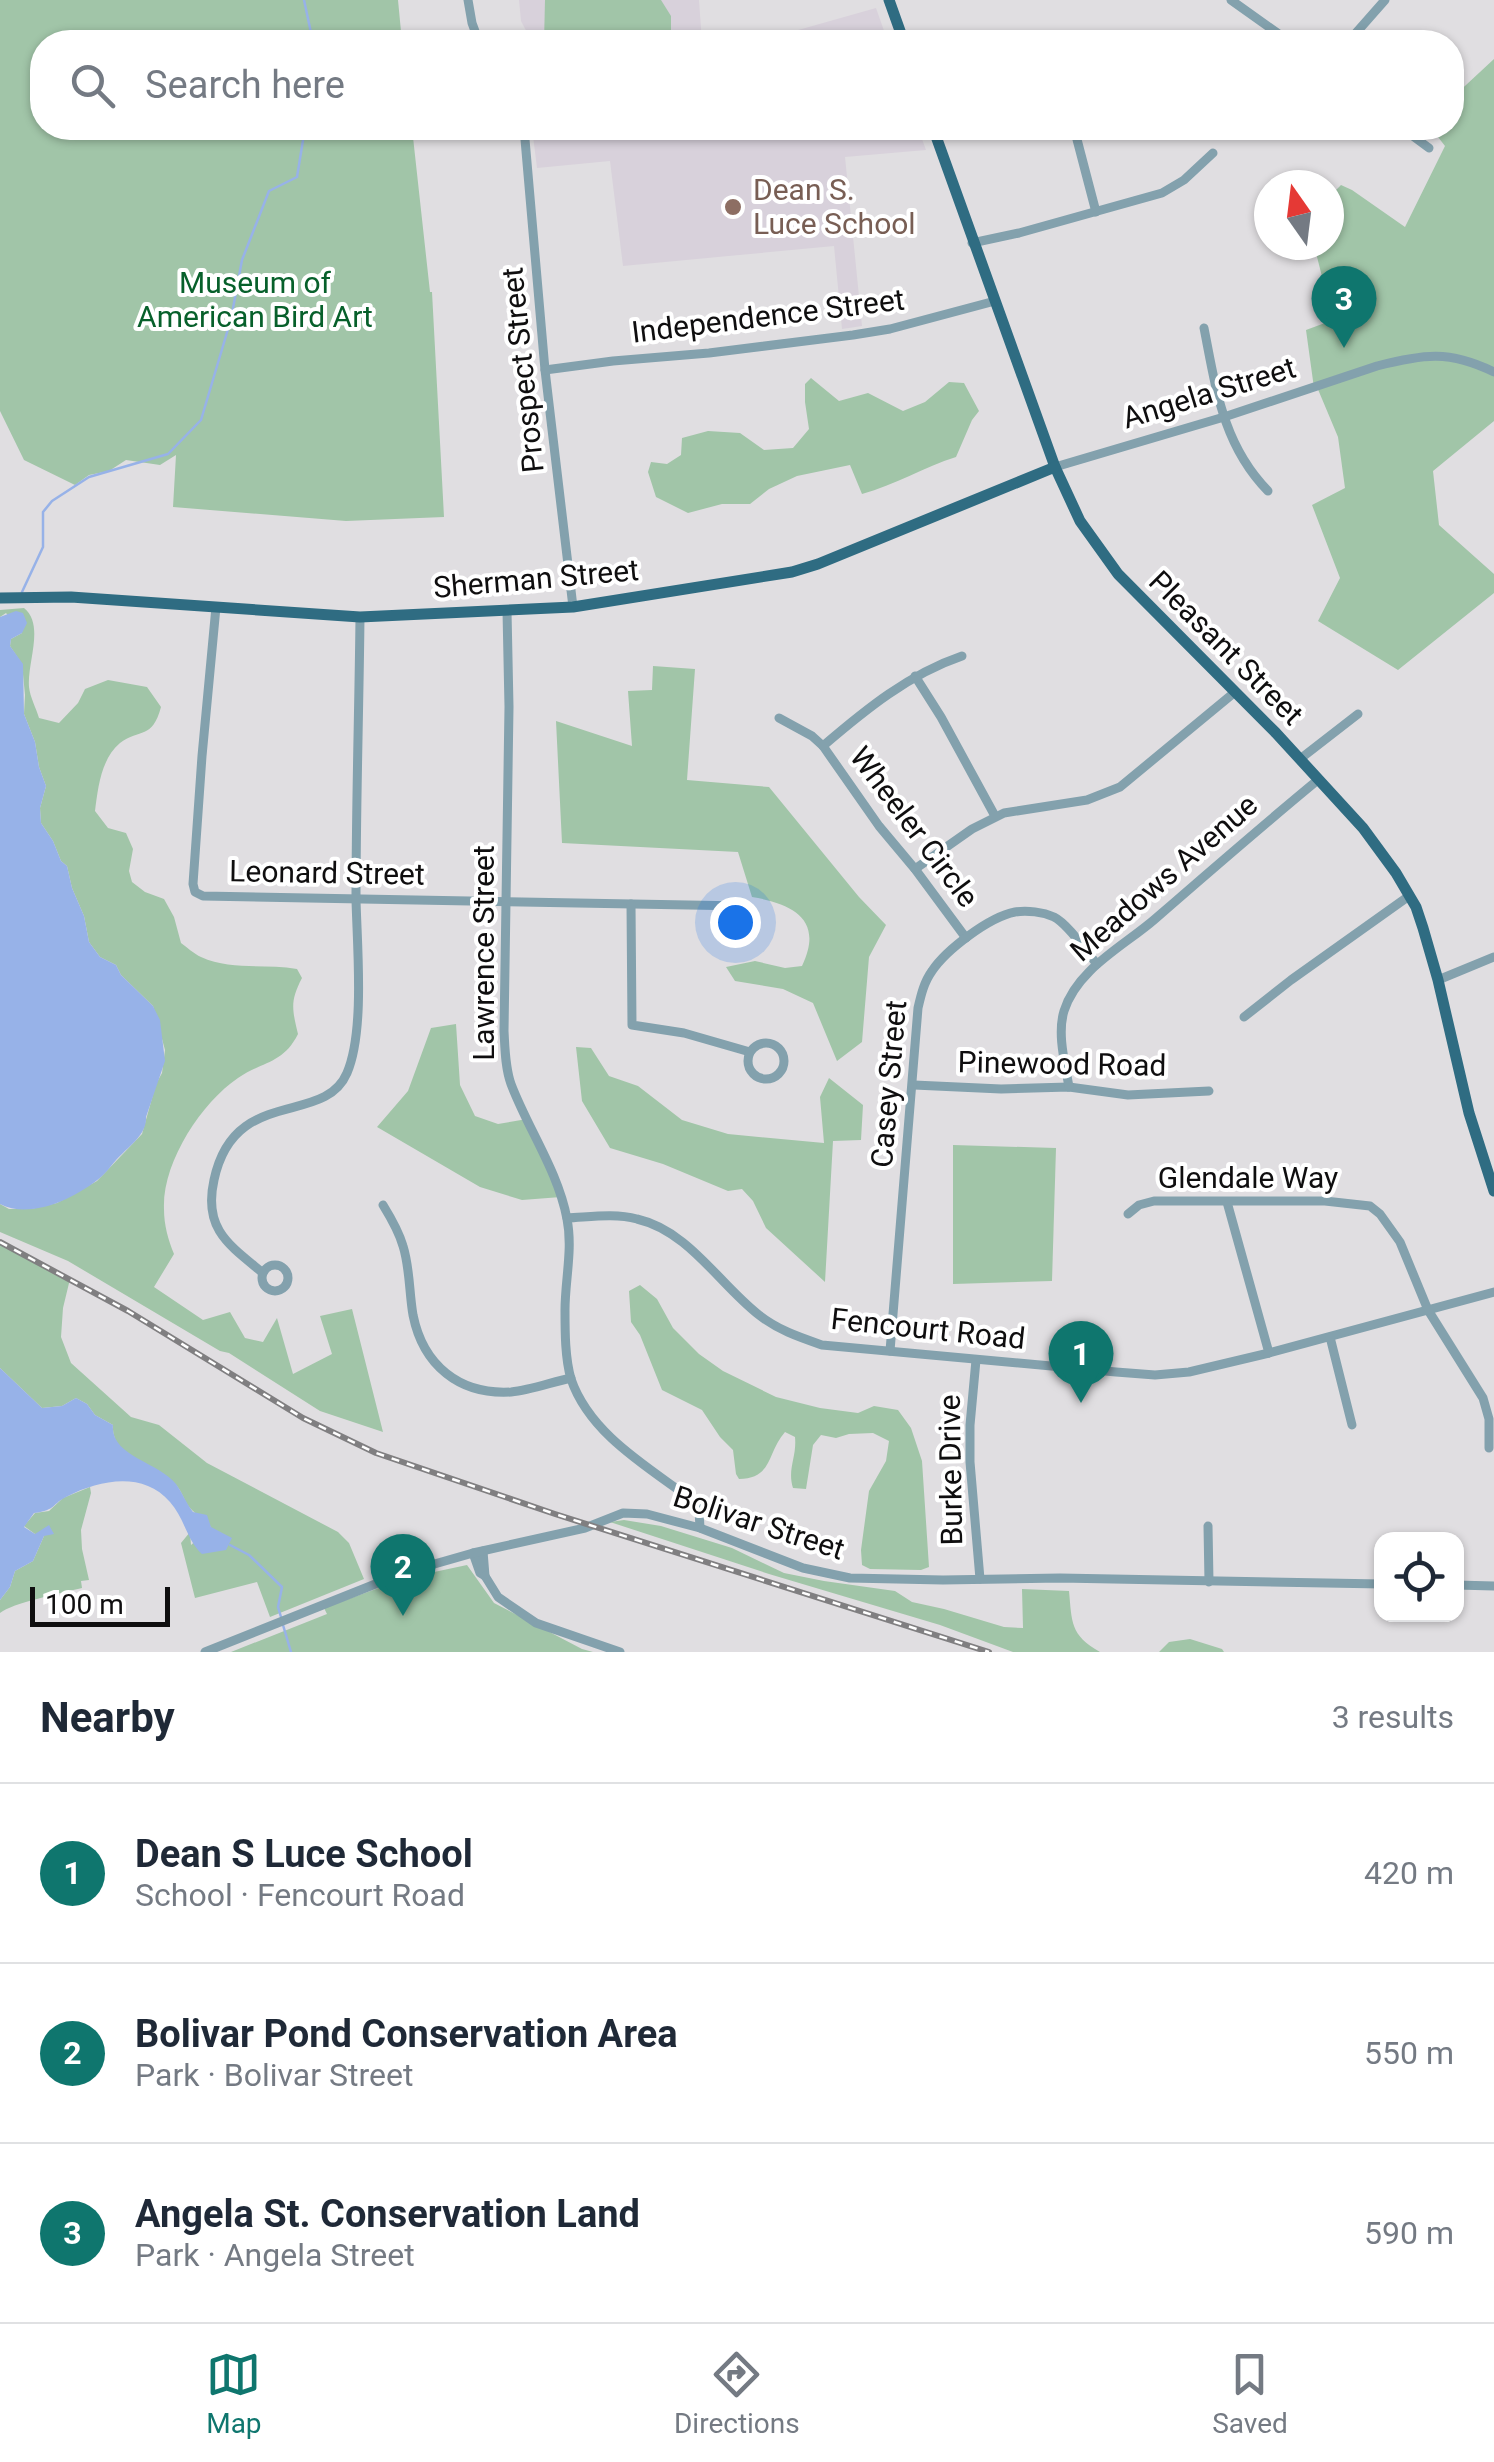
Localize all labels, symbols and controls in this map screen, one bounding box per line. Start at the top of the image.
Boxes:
search box [30,30,1464,140]
icon: search [65,58,120,113]
text: Search here [145,63,345,107]
north arrow [1254,170,1344,260]
place label: Dean S. Luce School [753,172,916,241]
marker: Dean S. Luce School [722,196,744,218]
park label: Museum of American Bird Art [137,265,373,334]
street label: Prospect Street [494,266,551,474]
pin: 3 [1312,266,1376,348]
street label: Independence Street [630,281,906,350]
street label: Angela Street [1118,350,1300,435]
street label: Sherman Street [432,552,640,605]
street label: Pleasant Street [1142,563,1311,732]
street label: Wheeler Circle [843,740,986,914]
street label: Meadows Avenue [1063,787,1264,968]
street label: Lawrence Street [466,845,501,1061]
street label: Leonard Street [229,853,425,892]
your location [710,897,761,948]
street label: Casey Street [864,999,913,1169]
street label: Pinewood Road [957,1044,1167,1083]
street label: Glendale Way [1158,1160,1338,1195]
street label: Fencourt Road [829,1301,1027,1356]
pin: 1 [1048,1320,1114,1403]
street label: Burke Drive [932,1394,969,1546]
street label: Bolivar Street [669,1478,849,1567]
map controls [1374,1532,1464,1622]
button: locate [1374,1532,1464,1622]
pin: 2 [370,1534,436,1616]
scale bar [30,1582,170,1626]
text: 100 m [45,1588,124,1621]
text: Nearby [40,1693,175,1742]
text: 3 results [1332,1698,1454,1736]
text: Dean S Luce School [135,1832,473,1876]
text: 1 [63,1854,82,1892]
text: 420 m [1364,1854,1454,1892]
text: School · Fencourt Road [135,1876,465,1914]
text: Bolivar Pond Conservation Area [135,2012,678,2056]
text: 2 [63,2034,82,2072]
text: 550 m [1364,2034,1454,2072]
text: Park · Bolivar Street [135,2056,413,2094]
text: Angela St. Conservation Land [135,2192,640,2236]
text: 3 [63,2214,82,2252]
text: 590 m [1364,2214,1454,2252]
text: Park · Angela Street [135,2236,415,2274]
tab: Map [206,2347,262,2440]
tab: Directions [674,2347,800,2440]
tab: Saved [1212,2347,1288,2440]

